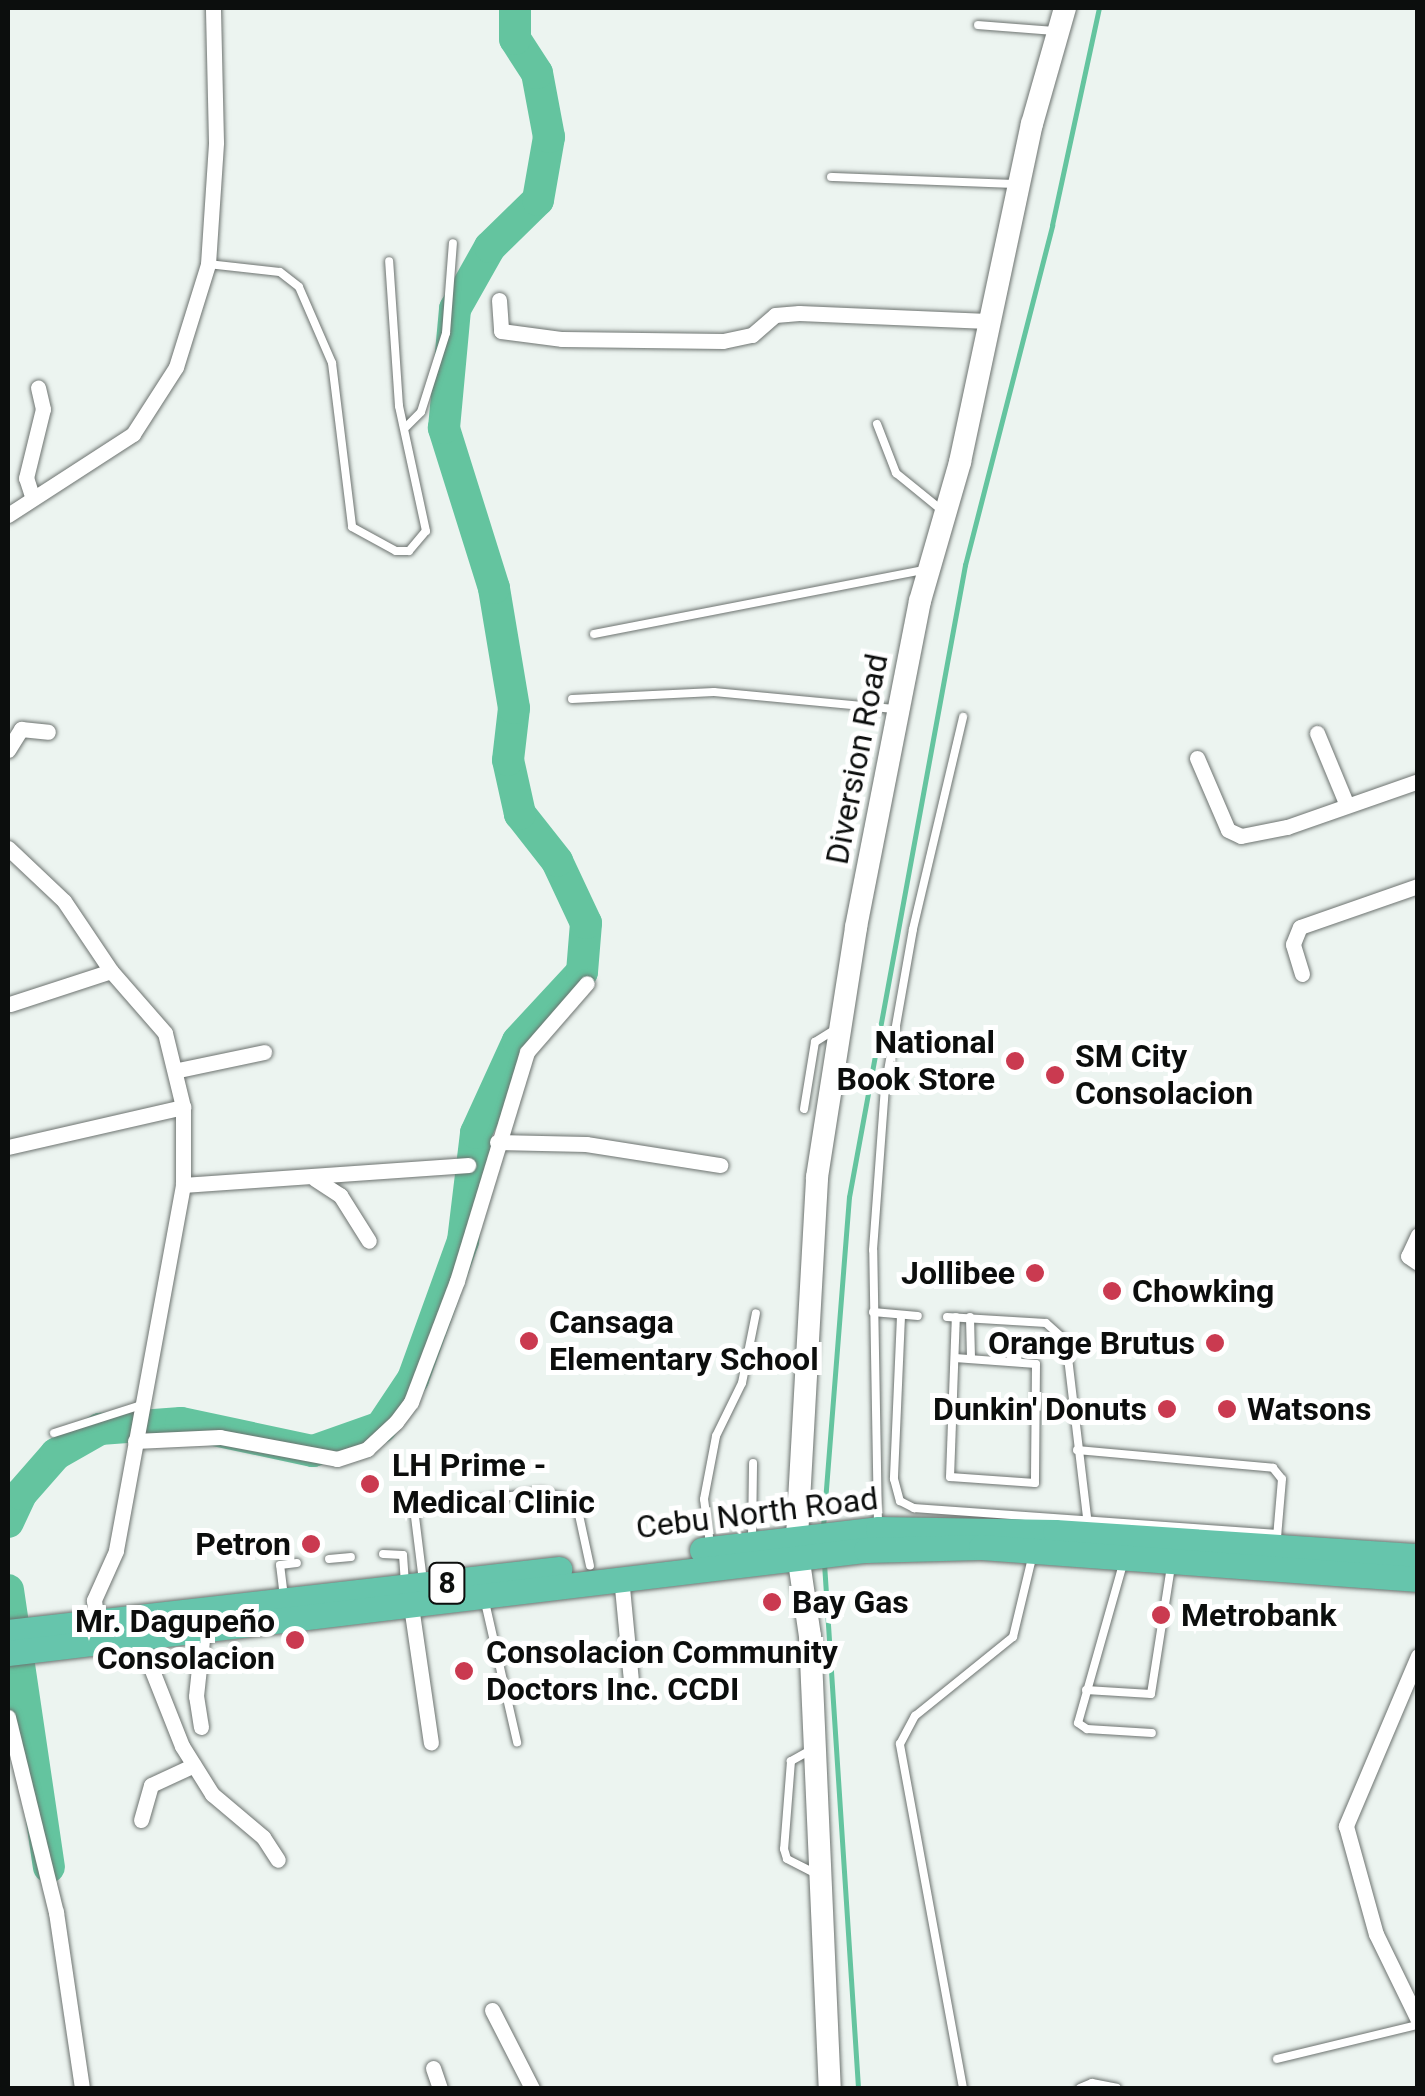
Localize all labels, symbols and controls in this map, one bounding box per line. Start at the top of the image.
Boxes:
street label: Diversion Road [818,651,896,867]
place label: National Book Store [837,1024,995,1099]
place label: SM City Consolacion [1075,1038,1253,1113]
marker: National Book Store [1004,1050,1026,1072]
marker: SM City Consolacion [1044,1064,1066,1086]
place label: Jollibee [901,1254,1015,1292]
marker: Jollibee [1024,1262,1046,1284]
place label: Chowking [1132,1272,1274,1310]
marker: Chowking [1101,1280,1123,1302]
place label: Cansaga Elementary School [549,1304,819,1379]
place label: Orange Brutus [988,1324,1195,1362]
marker: Cansaga Elementary School [518,1330,540,1352]
marker: Orange Brutus [1204,1332,1226,1354]
place label: Dunkin' Donuts [933,1390,1147,1428]
place label: Watsons [1247,1390,1371,1428]
marker: Dunkin' Donuts [1156,1398,1178,1420]
marker: Watsons [1216,1398,1238,1420]
place label: LH Prime - Medical Clinic [392,1447,595,1522]
marker: LH Prime - Medical Clinic [357,1471,383,1497]
street label: Cebu North Road [634,1479,880,1547]
place label: Petron [195,1525,291,1563]
marker: Petron [300,1533,322,1555]
road number: 8 [427,1558,467,1608]
place label: Bay Gas [792,1583,909,1621]
marker: Bay Gas [761,1591,783,1613]
place label: Metrobank [1181,1596,1337,1634]
place label: Mr. Dagupeño Consolacion [75,1603,275,1678]
marker: Metrobank [1150,1604,1172,1626]
marker: Mr. Dagupeño Consolacion [284,1629,306,1651]
place label: Consolacion Community Doctors Inc. CCDI [486,1634,838,1709]
marker: Consolacion Community Doctors Inc. CCDI [451,1658,477,1684]

